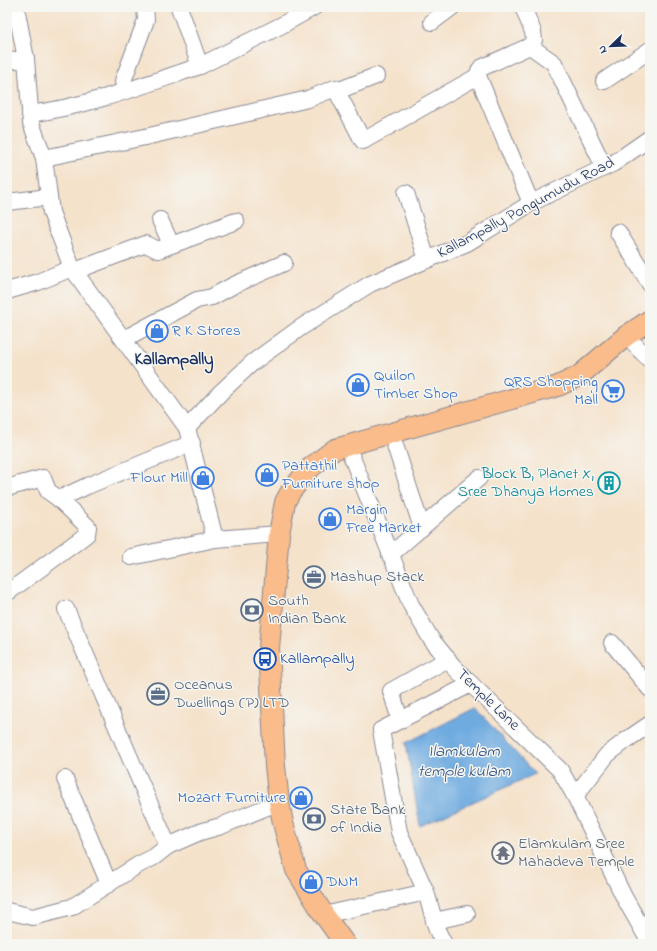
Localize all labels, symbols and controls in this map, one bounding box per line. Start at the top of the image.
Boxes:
north arrow [591,26,631,66]
text: N [594,43,612,56]
street label: Kallampally Pongumudu Road [433,151,619,265]
shop icon: R K Stores [144,318,170,344]
place label: R K Stores [172,319,241,343]
district label: Kallampally [134,347,214,374]
place label: Quilon Timber Shop [374,364,458,406]
place label: QRS Shopping Mall [504,370,598,412]
shop icon: Quilon Timber Shop [345,372,371,398]
supermarket icon: QRS Shopping Mall [600,378,626,404]
place label: Pattathil Furniture shop [281,454,380,496]
shop icon: Pattathil Furniture shop [254,462,280,488]
place label: Block B, Planet X, Sree Dhanya Homes [458,462,594,504]
shop icon: Flour Mill [190,465,216,491]
place label: Flour Mill [130,466,188,490]
building icon: Block B, Planet X, Sree Dhanya Homes [596,470,622,496]
place label: Margin Free Market [345,498,422,540]
shop icon: Margin Free Market [317,506,343,532]
office icon: Mashup Stack [301,564,327,590]
place label: Mashup Stack [330,565,425,589]
place label: South Indian Bank [268,589,347,631]
bank icon: South Indian Bank [239,597,265,623]
bus stop icon: Kallampally [252,646,278,672]
place label: Kallampally [280,647,355,671]
street label: Temple Lane [451,663,526,737]
place label: Oceanus Dwellings (P) LTD [173,673,289,715]
office icon: Oceanus Dwellings (P) LTD [145,681,171,707]
water label: Ilamkulam temple kulam [418,739,511,784]
shop icon: Mozart Furniture [288,785,314,811]
place label: Mozart Furniture [178,786,287,810]
place label: State Bank of India [330,798,406,840]
bank icon: State Bank of India [301,806,327,832]
place label: Elamkulam Sree Mahadeva Temple [518,832,635,874]
temple icon: Elamkulam Sree Mahadeva Temple [490,840,516,866]
shop icon: DNM [298,869,324,895]
place label: DNM [325,870,358,894]

